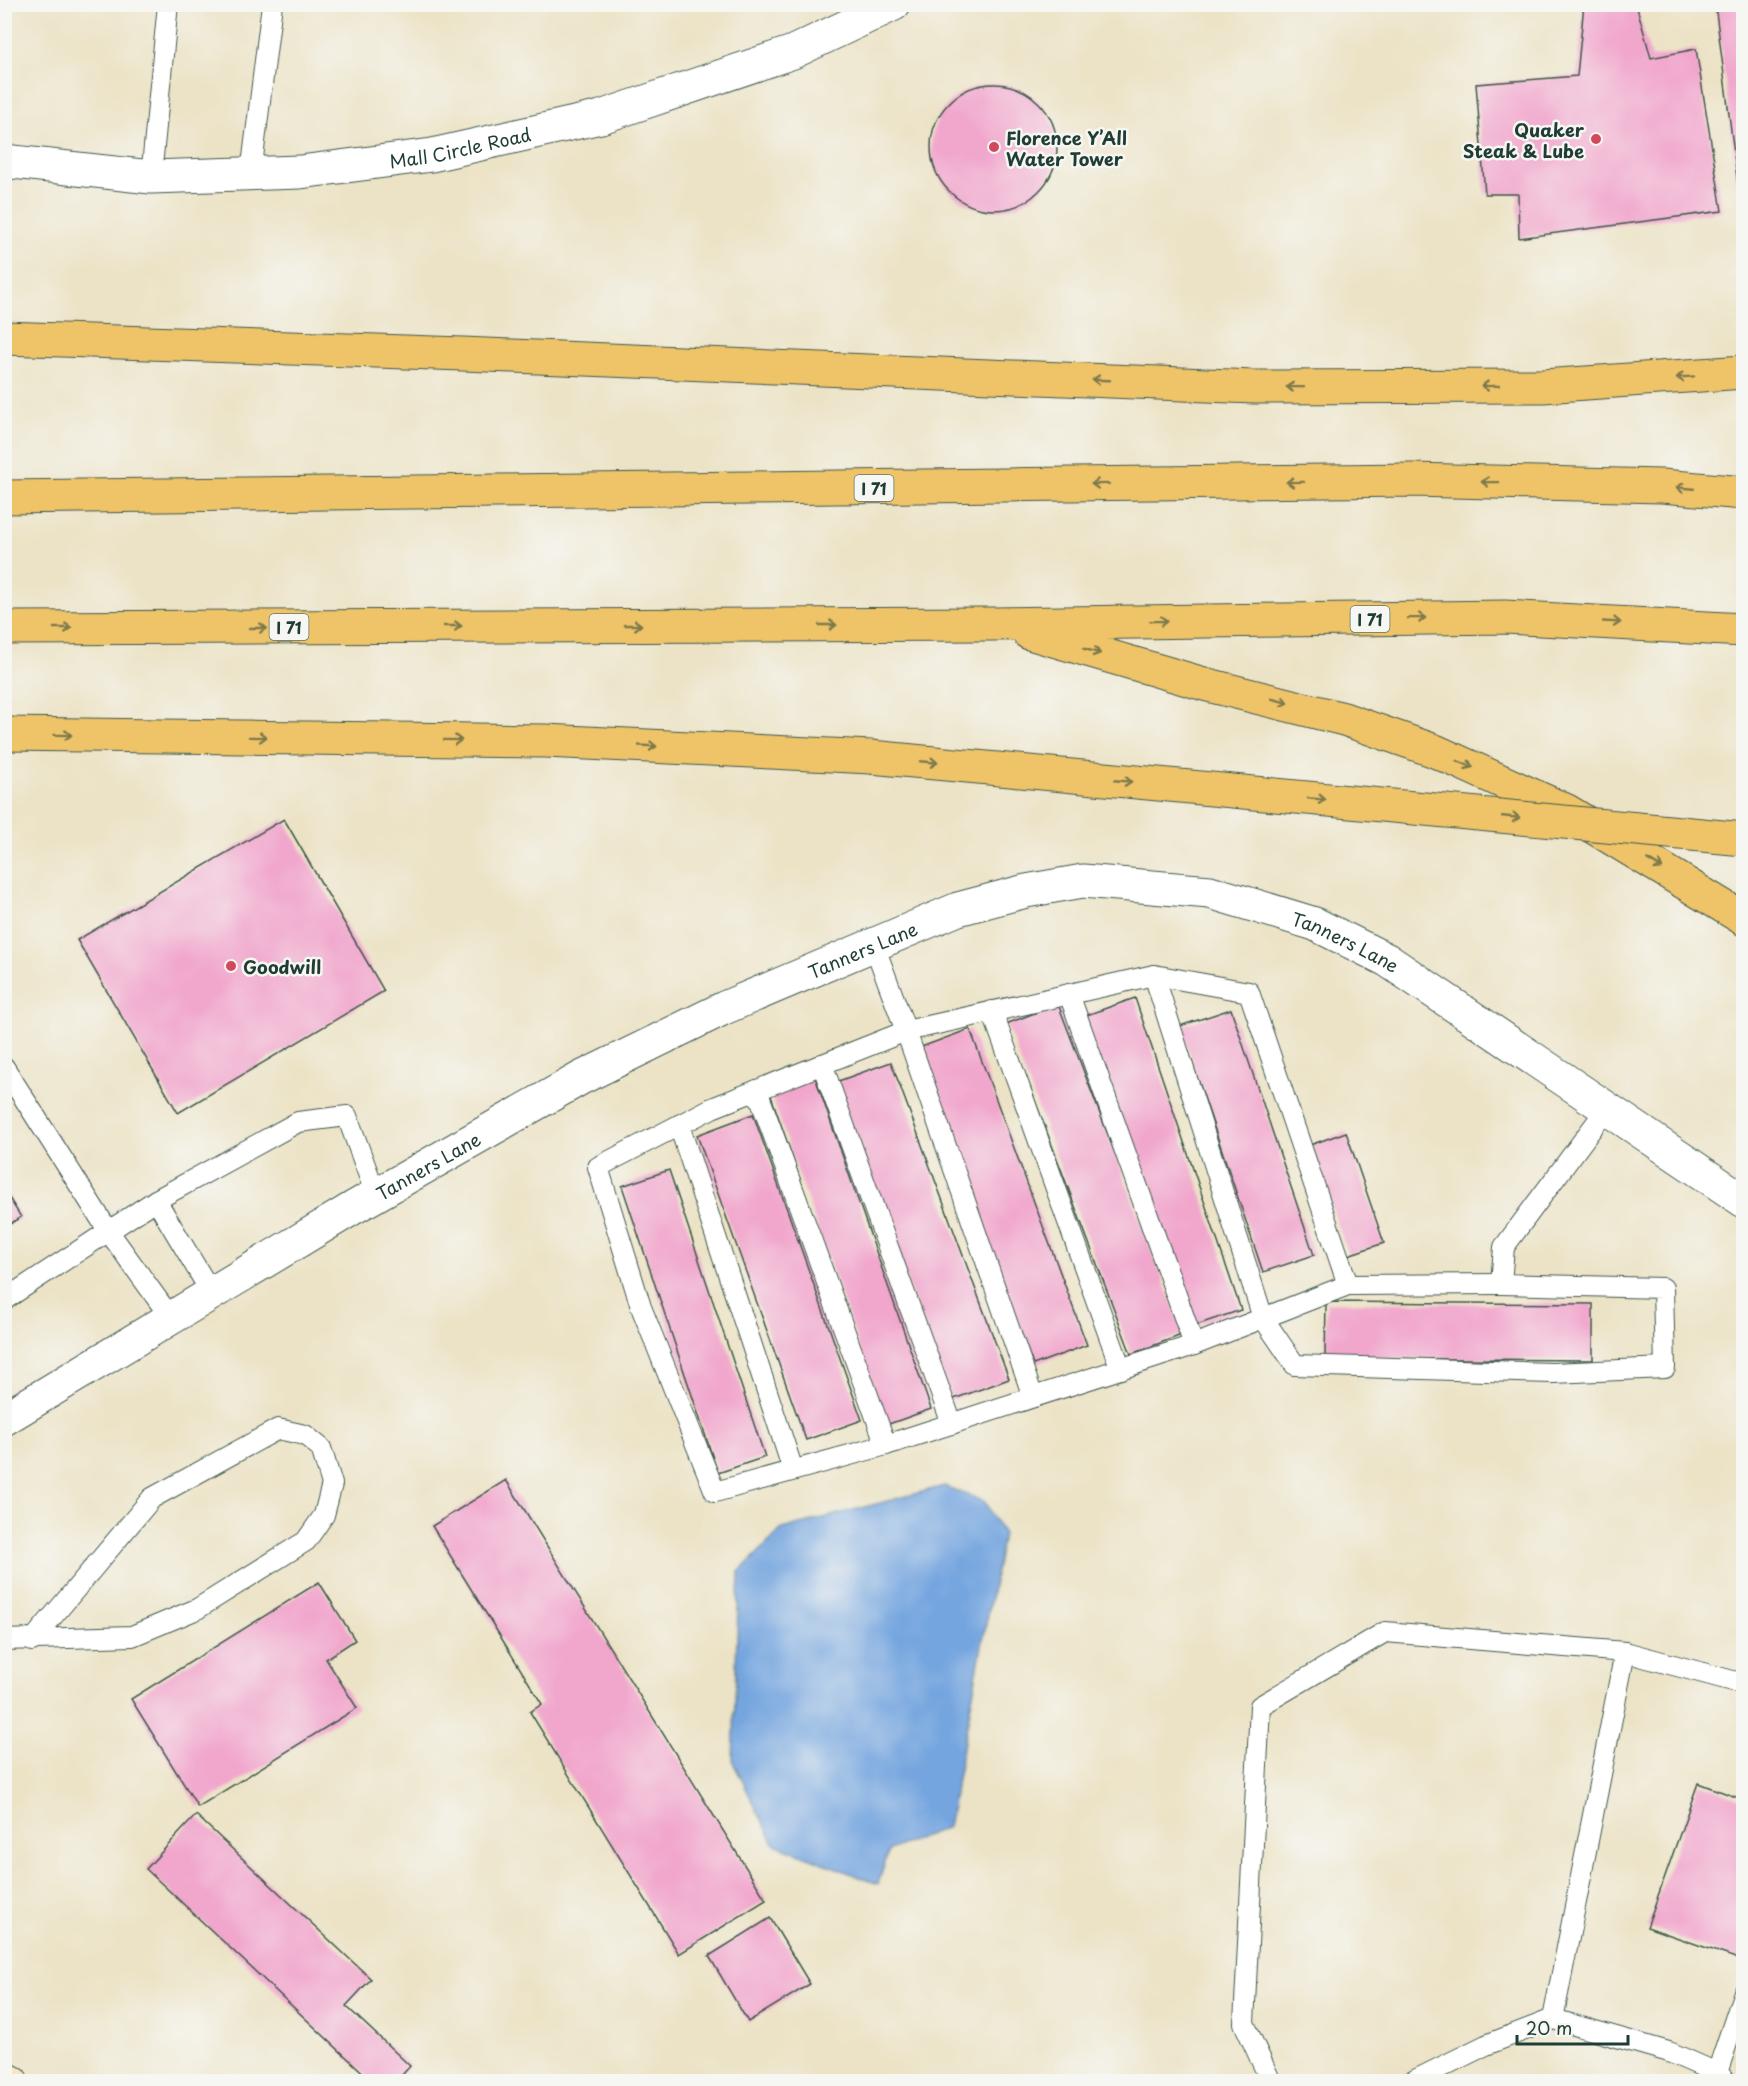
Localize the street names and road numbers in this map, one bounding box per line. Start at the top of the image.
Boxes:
street label: Mall Circle Road [388,120,533,174]
road number: I 71 [854,475,894,501]
road number: I 71 [1350,606,1390,632]
road number: I 71 [270,614,308,640]
street label: Tanners Lane [1289,904,1405,978]
street label: Tanners Lane [804,914,922,984]
street label: Tanners Lane [371,1125,485,1206]

